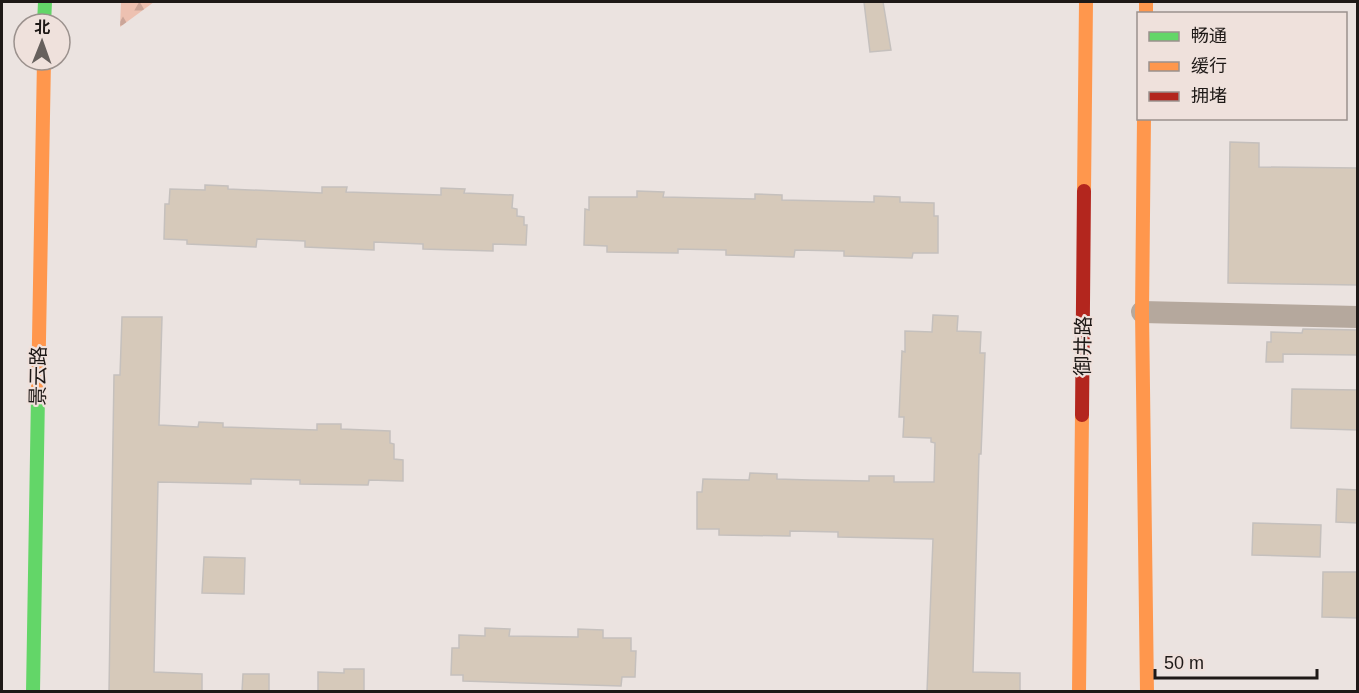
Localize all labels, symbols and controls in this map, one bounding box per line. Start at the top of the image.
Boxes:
north arrow [12,12,72,72]
legend [1137,12,1347,120]
text: 北 [34,19,50,36]
text: 畅通 [1191,26,1227,46]
text: 缓行 [1191,56,1227,76]
text: 拥堵 [1191,86,1227,106]
street label: 御井路 [1071,316,1095,376]
street label: 景云路 [26,346,50,406]
scale bar [1155,642,1317,680]
text: 50 m [1164,653,1204,673]

